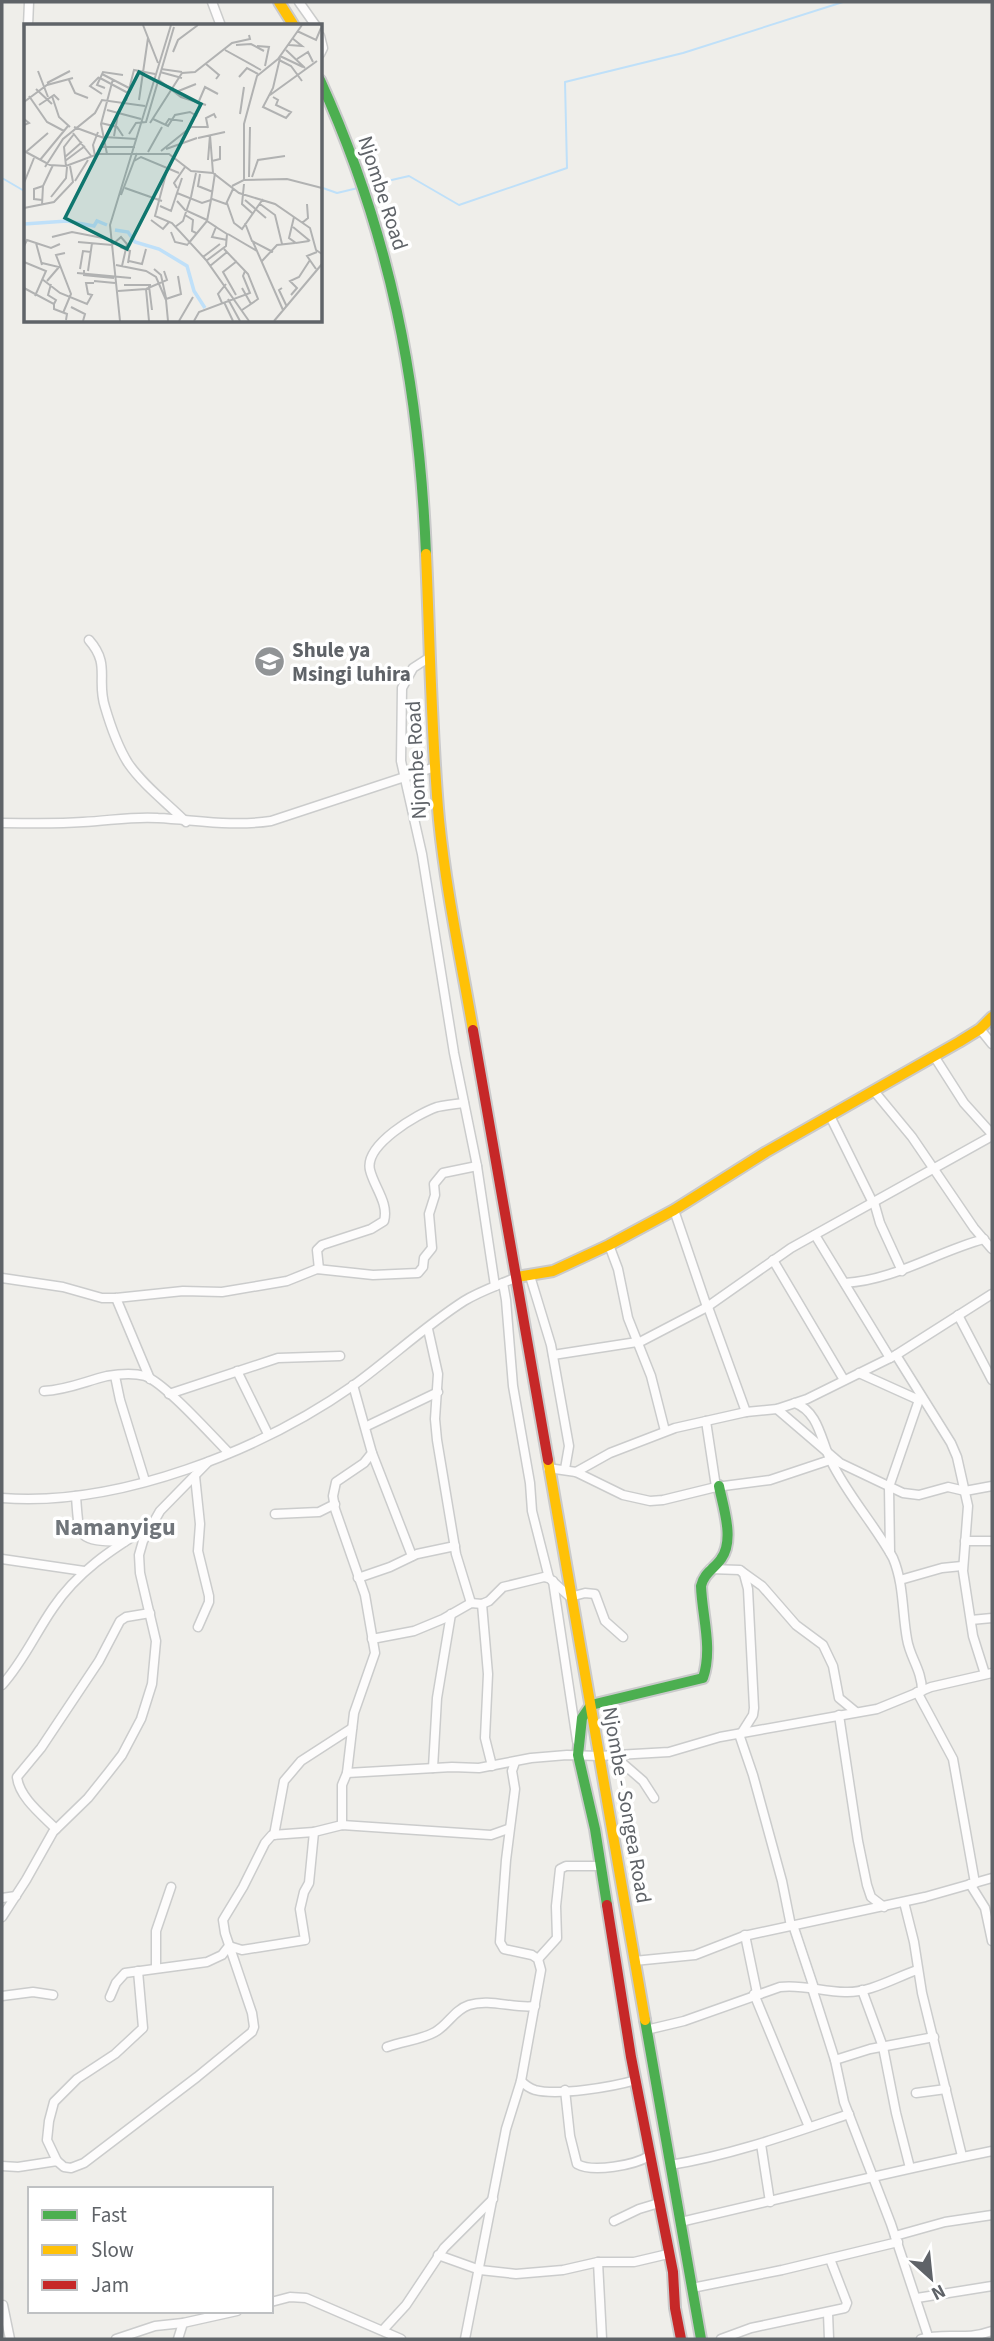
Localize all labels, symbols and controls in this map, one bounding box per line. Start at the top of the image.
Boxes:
inset map [24,24,322,322]
street label: Njombe Road [350,132,416,254]
place label: Shule ya Msingi luhira [292,635,411,689]
school or university icon: Shule ya Msingi luhira [252,645,286,679]
street label: Njombe Road [398,700,434,820]
district label: Namanyigu [54,1510,176,1545]
street label: Njombe - Songea Road [595,1704,659,1906]
legend [28,2187,273,2313]
text: Fast [91,2200,127,2230]
text: Slow [91,2235,134,2265]
north arrow [896,2243,966,2313]
text: Jam [91,2270,129,2300]
text: N [926,2277,950,2307]

